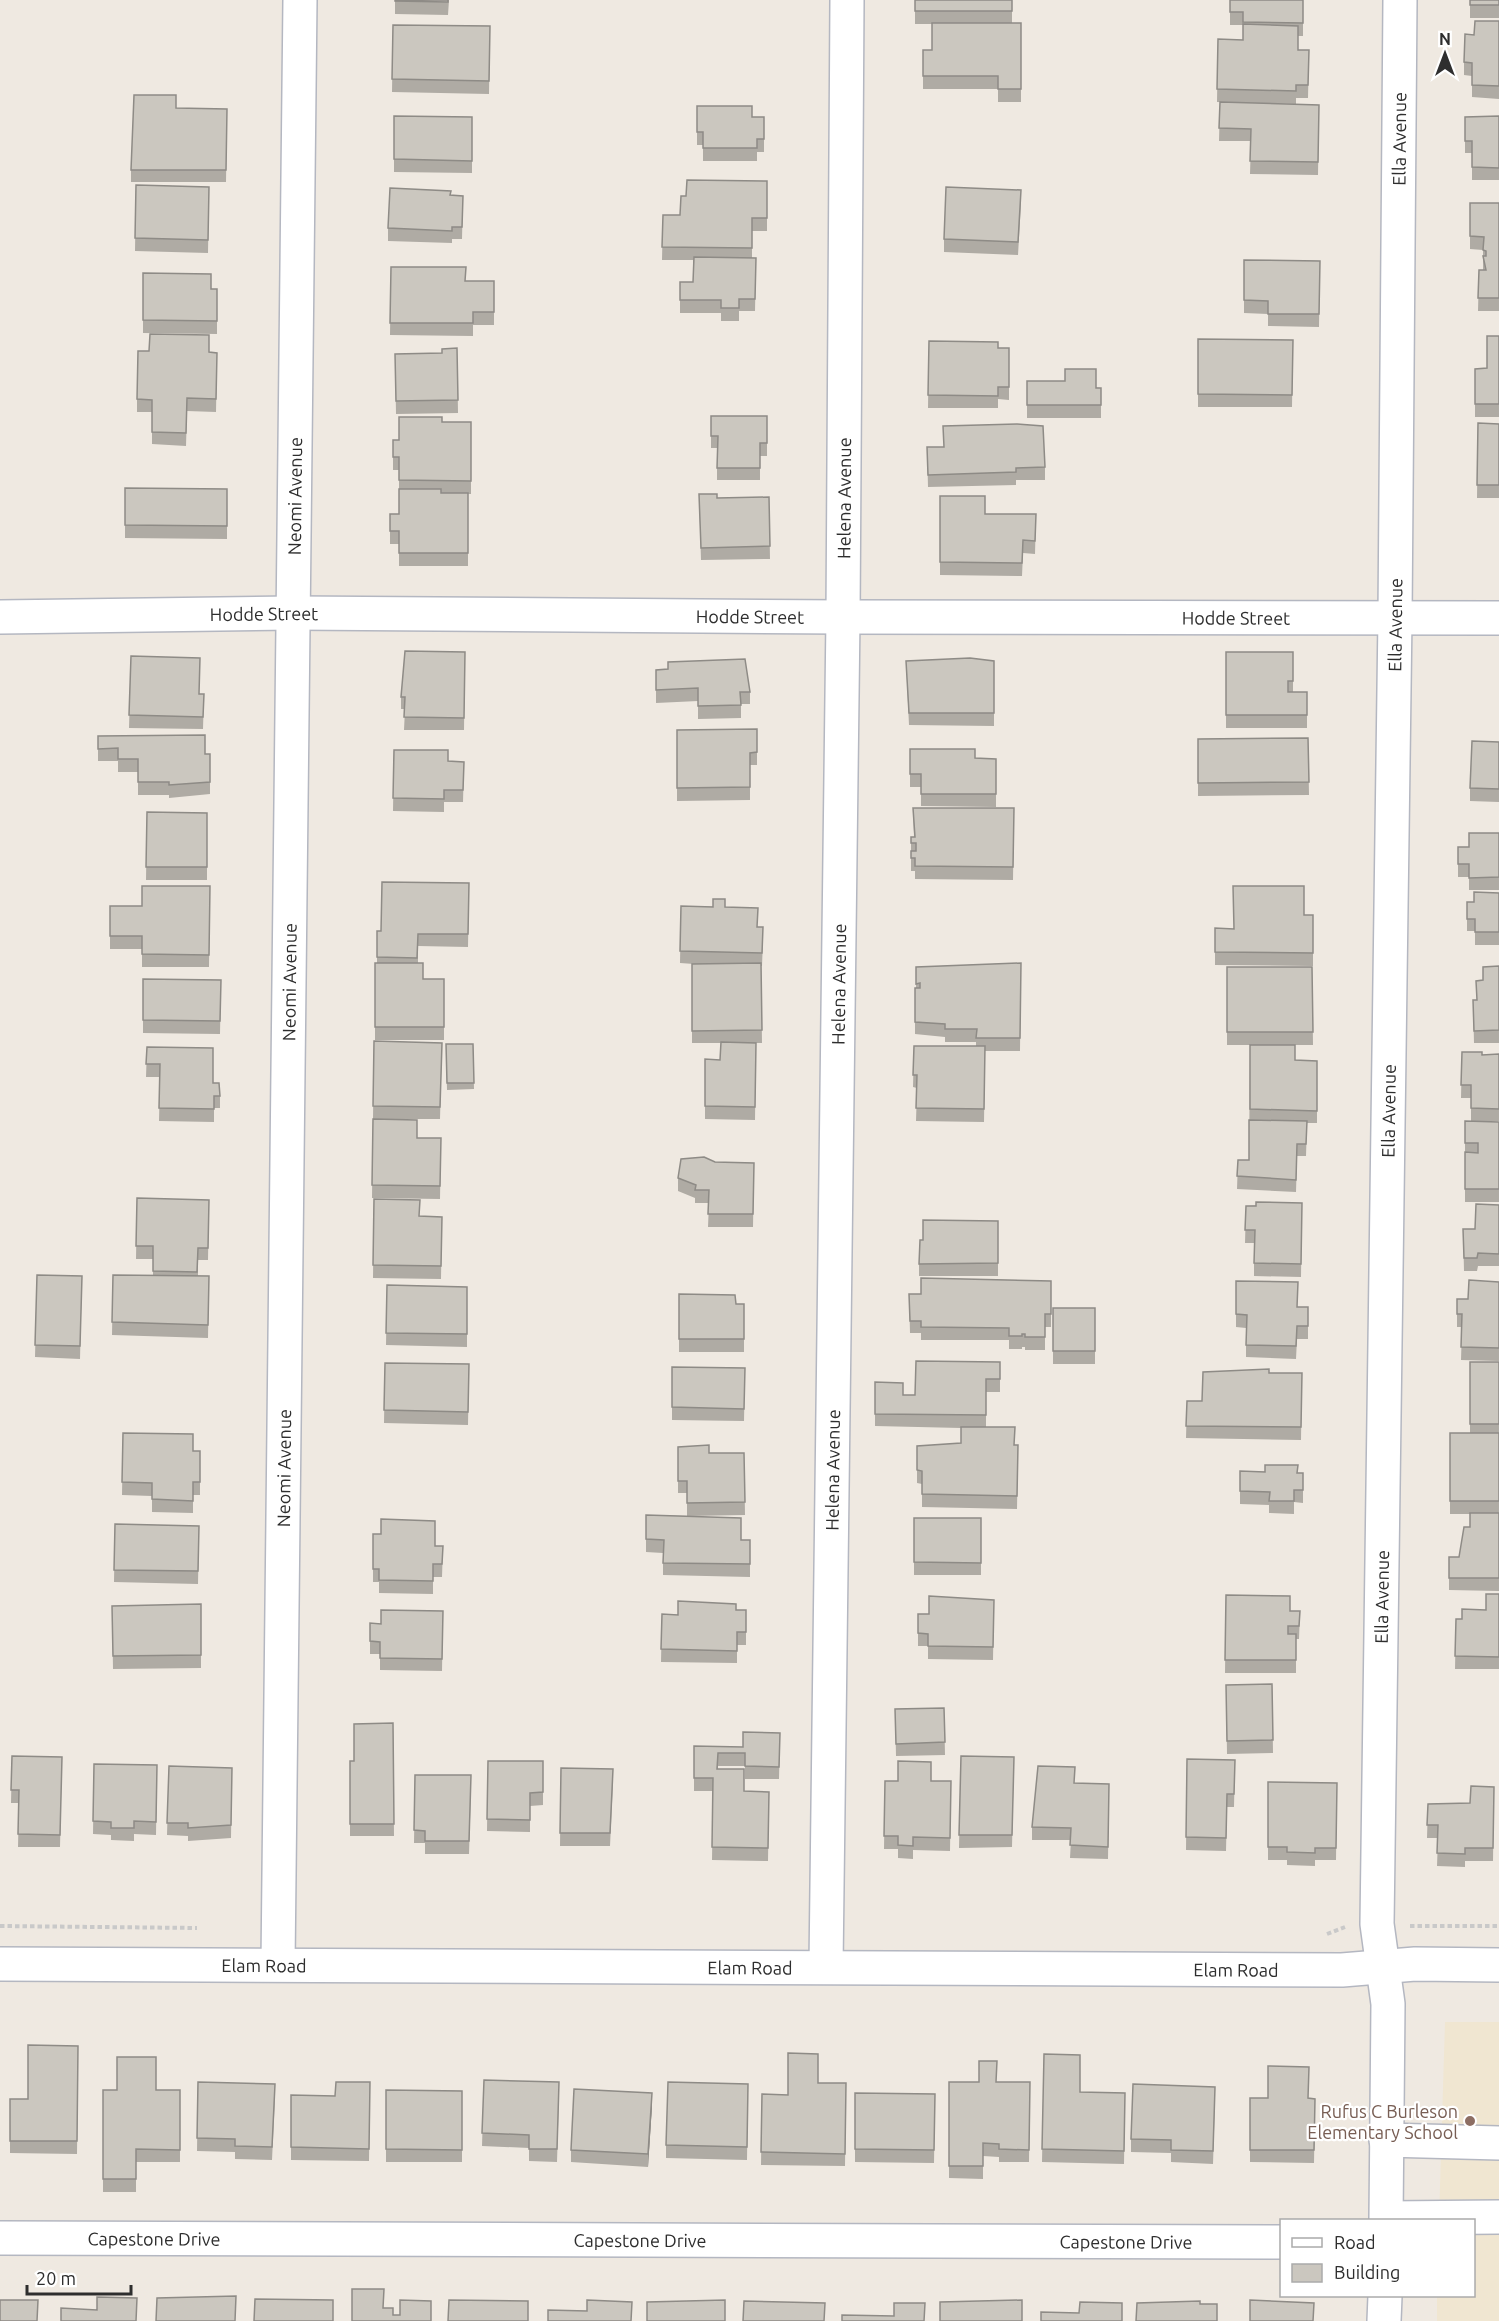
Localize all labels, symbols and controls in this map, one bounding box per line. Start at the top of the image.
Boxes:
north arrow [1415,24,1475,84]
text: N [1439,30,1451,48]
street label: Ella Avenue [1388,92,1409,186]
street label: Neomi Avenue [284,437,305,555]
street label: Helena Avenue [833,437,854,559]
street label: Ella Avenue [1384,578,1405,672]
street label: Hodde Street [210,603,318,624]
street label: Hodde Street [696,606,804,627]
street label: Hodde Street [1182,608,1290,628]
street label: Neomi Avenue [278,923,300,1041]
street label: Helena Avenue [828,923,849,1045]
street label: Ella Avenue [1378,1064,1399,1158]
street label: Neomi Avenue [273,1409,294,1527]
street label: Helena Avenue [821,1409,843,1531]
street label: Ella Avenue [1371,1550,1392,1644]
street label: Elam Road [221,1955,307,1975]
street label: Elam Road [707,1957,793,1978]
street label: Elam Road [1193,1959,1279,1980]
place label: Rufus C Burleson Elementary School [1307,2101,1458,2142]
marker: Rufus C Burleson Elementary School [1463,2114,1477,2128]
legend [1280,2219,1475,2297]
street label: Capestone Drive [87,2228,221,2249]
street label: Capestone Drive [573,2230,707,2250]
street label: Capestone Drive [1059,2231,1193,2252]
text: Road [1334,2232,1376,2252]
scale bar [27,2258,130,2296]
text: Building [1334,2262,1400,2282]
text: 20 m [36,2268,76,2288]

